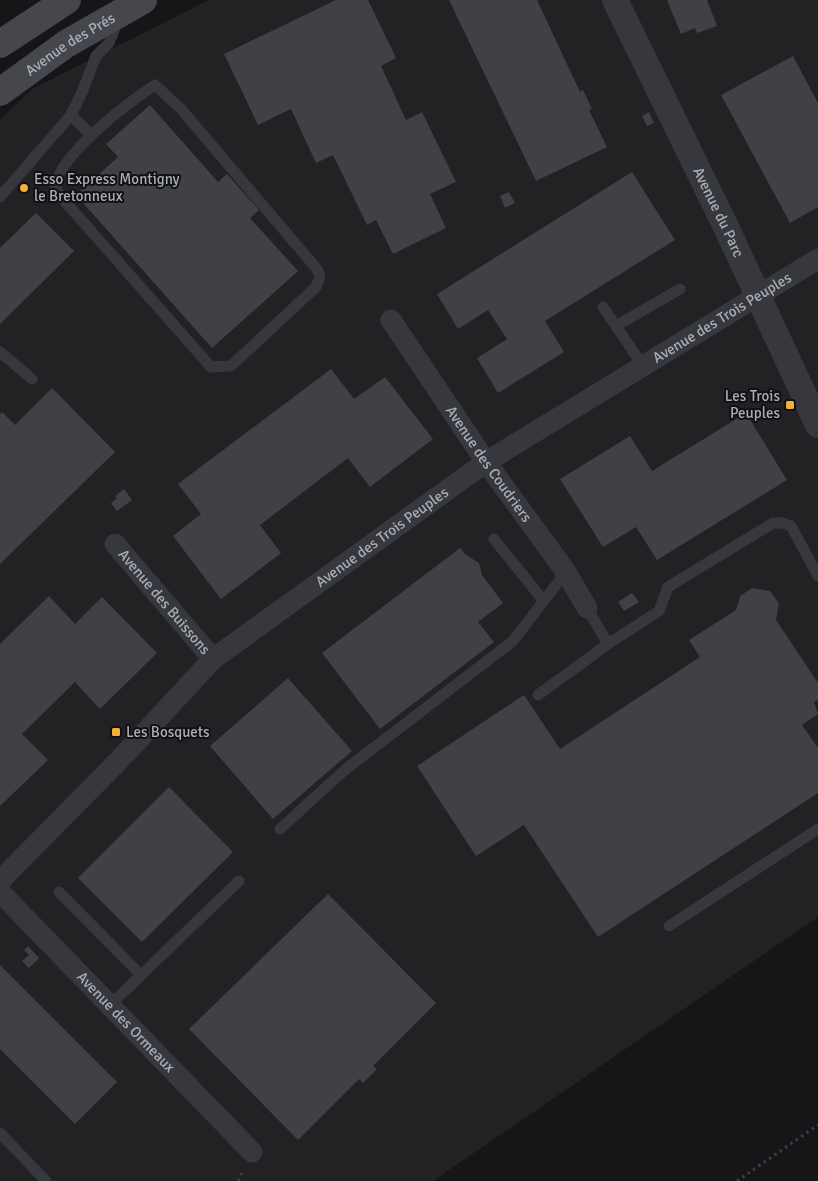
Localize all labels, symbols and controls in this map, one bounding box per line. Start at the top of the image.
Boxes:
street label: Avenue des Prés [22,9,119,80]
street label: Avenue du Parc [689,164,748,260]
place label: Esso Express Montigny le Bretonneux [34,170,180,205]
marker: Esso Express Montigny le Bretonneux [18,182,30,194]
street label: Avenue des Trois Peuples [649,268,795,367]
place label: Les Trois Peuples [725,387,780,422]
marker: Les Trois Peuples [784,399,796,411]
street label: Avenue des Coudriers [442,402,536,526]
street label: Avenue des Trois Peuples [312,483,452,591]
street label: Avenue des Buissons [114,546,214,658]
place label: Les Bosquets [126,723,210,741]
marker: Les Bosquets [110,726,122,738]
street label: Avenue des Ormeaux [73,968,179,1076]

